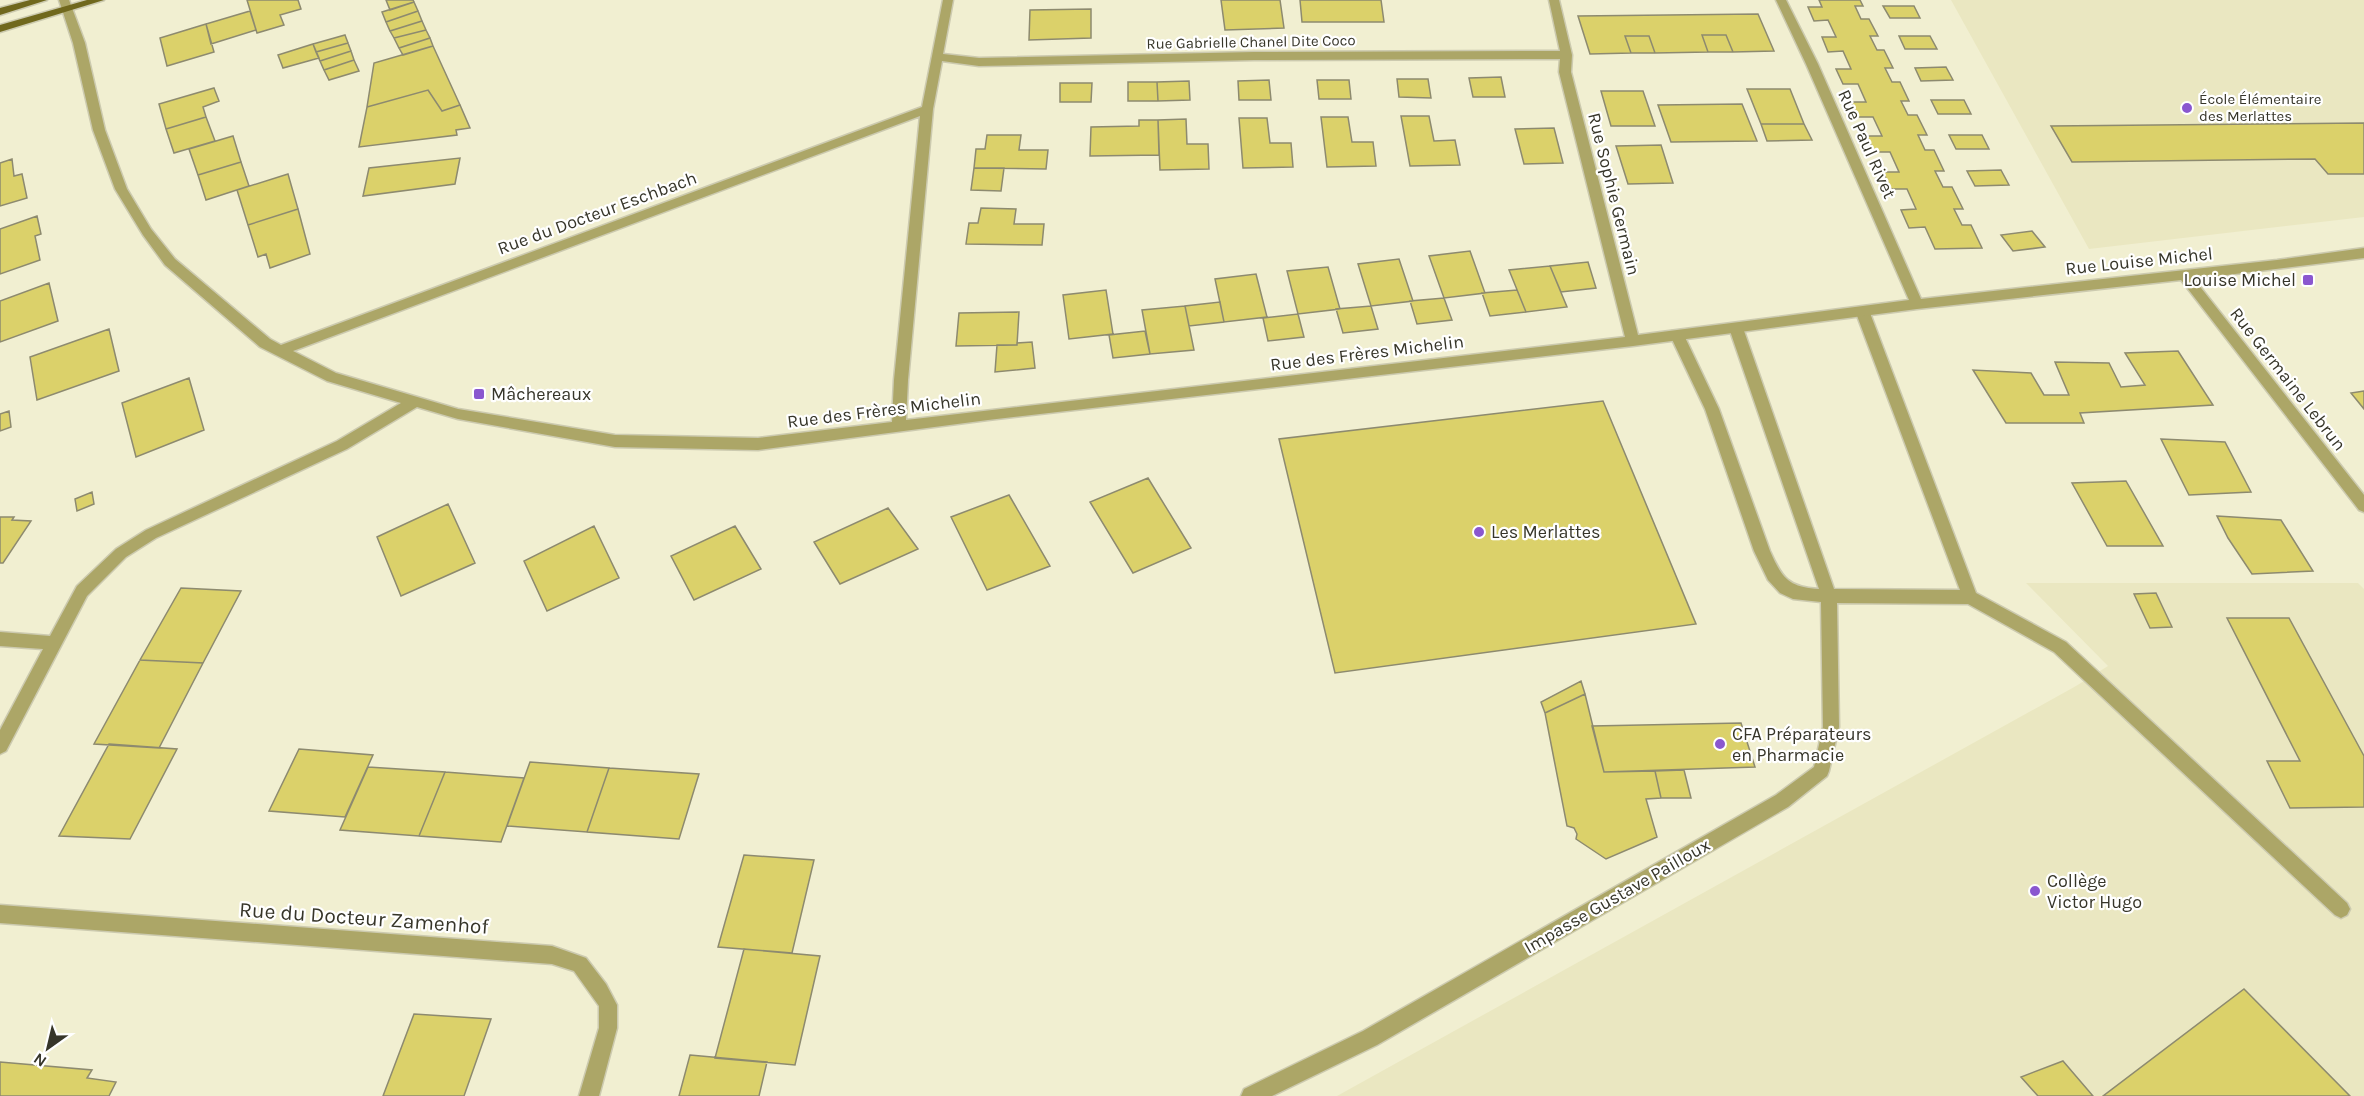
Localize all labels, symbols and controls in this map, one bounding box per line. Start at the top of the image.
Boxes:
street label: Rue Gabrielle Chanel Dite Coco [1146,31,1356,53]
street label: Rue Paul Rivet [1833,86,1901,202]
place label: École Élémentaire des Merlattes [2199,90,2321,125]
marker: École Élémentaire des Merlattes [2180,101,2194,115]
street label: Rue Sophie Germain [1583,110,1645,278]
street label: Rue du Docteur Eschbach [494,167,700,259]
street label: Rue Louise Michel [2064,242,2214,280]
place label: Louise Michel [2183,269,2296,291]
marker: Louise Michel [2301,273,2315,287]
street label: Rue Germaine Lebrun [2225,303,2351,455]
street label: Rue des Frères Michelin [1269,330,1465,376]
place label: Mâchereaux [491,383,591,405]
marker: Mâchereaux [472,387,486,401]
street label: Rue des Frères Michelin [786,387,982,433]
place label: Les Merlattes [1491,521,1601,543]
marker: Les Merlattes [1472,525,1486,539]
place label: CFA Préparateurs en Pharmacie [1732,723,1872,766]
marker: CFA Préparateurs en Pharmacie [1713,737,1727,751]
street label: Impasse Gustave Pailloux [1520,834,1714,958]
place label: Collège Victor Hugo [2047,870,2142,913]
marker: Collège Victor Hugo [2028,884,2042,898]
street label: Rue du Docteur Zamenhof [238,897,490,939]
north arrow [18,1018,78,1078]
text: N [30,1049,50,1071]

